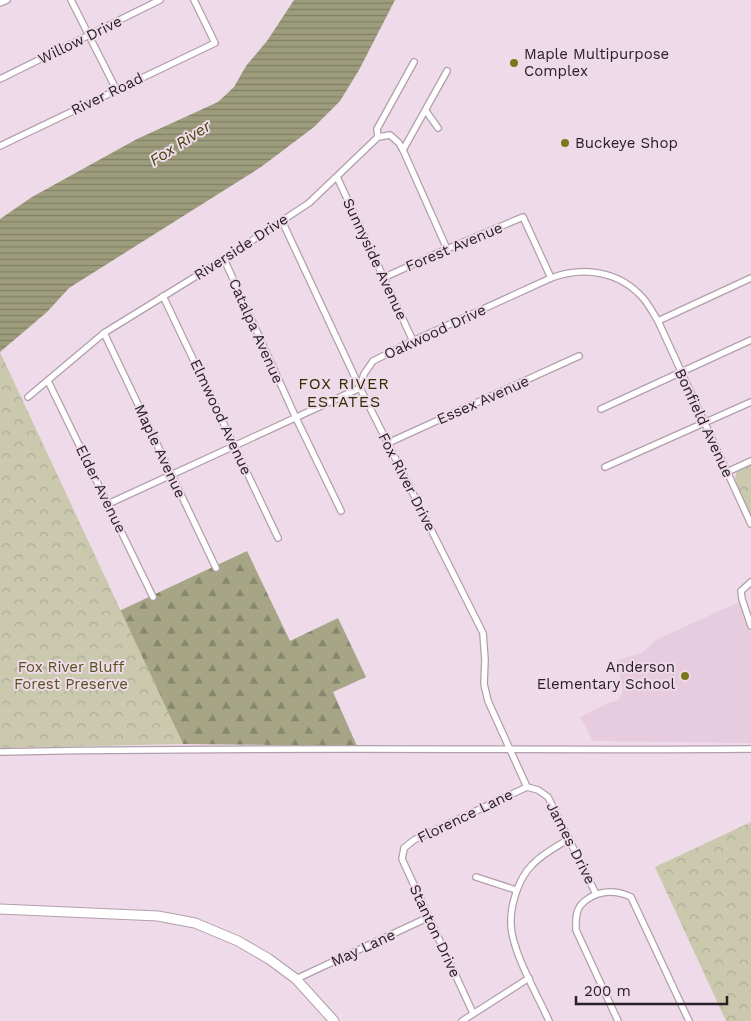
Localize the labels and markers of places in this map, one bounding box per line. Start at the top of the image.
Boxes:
place label: Maple Multipurpose Complex [524,45,669,80]
marker: Maple Multipurpose Complex [508,57,520,69]
place label: Buckeye Shop [575,134,678,152]
marker: Buckeye Shop [559,137,571,149]
place label: Anderson Elementary School [537,658,675,693]
marker: Anderson Elementary School [679,670,691,682]

